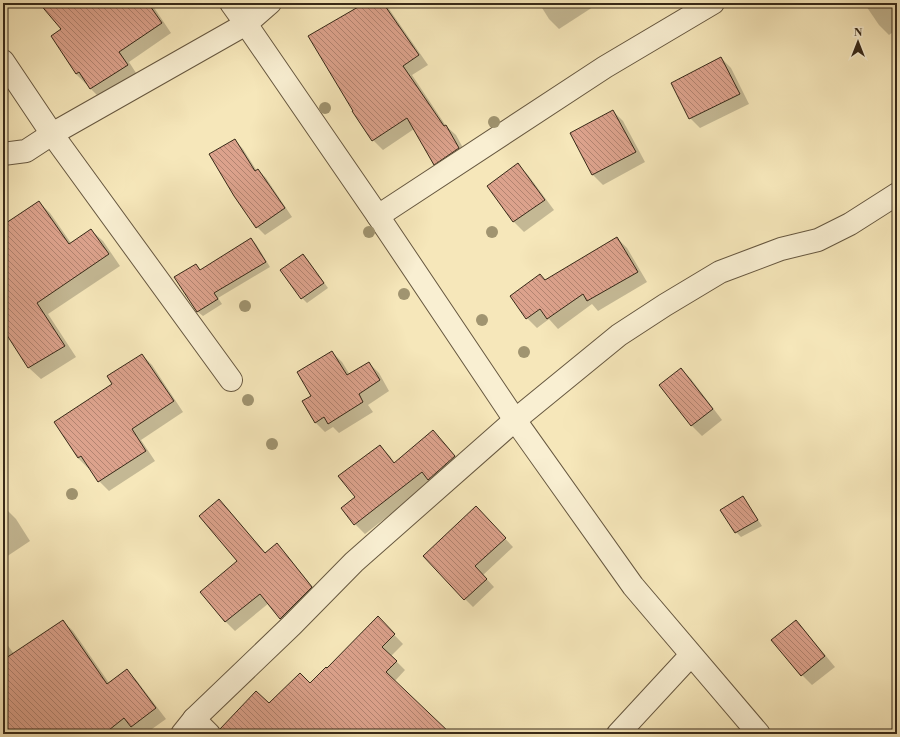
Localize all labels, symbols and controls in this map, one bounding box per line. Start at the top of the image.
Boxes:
north arrow [838,22,878,62]
text: N [854,26,863,40]

